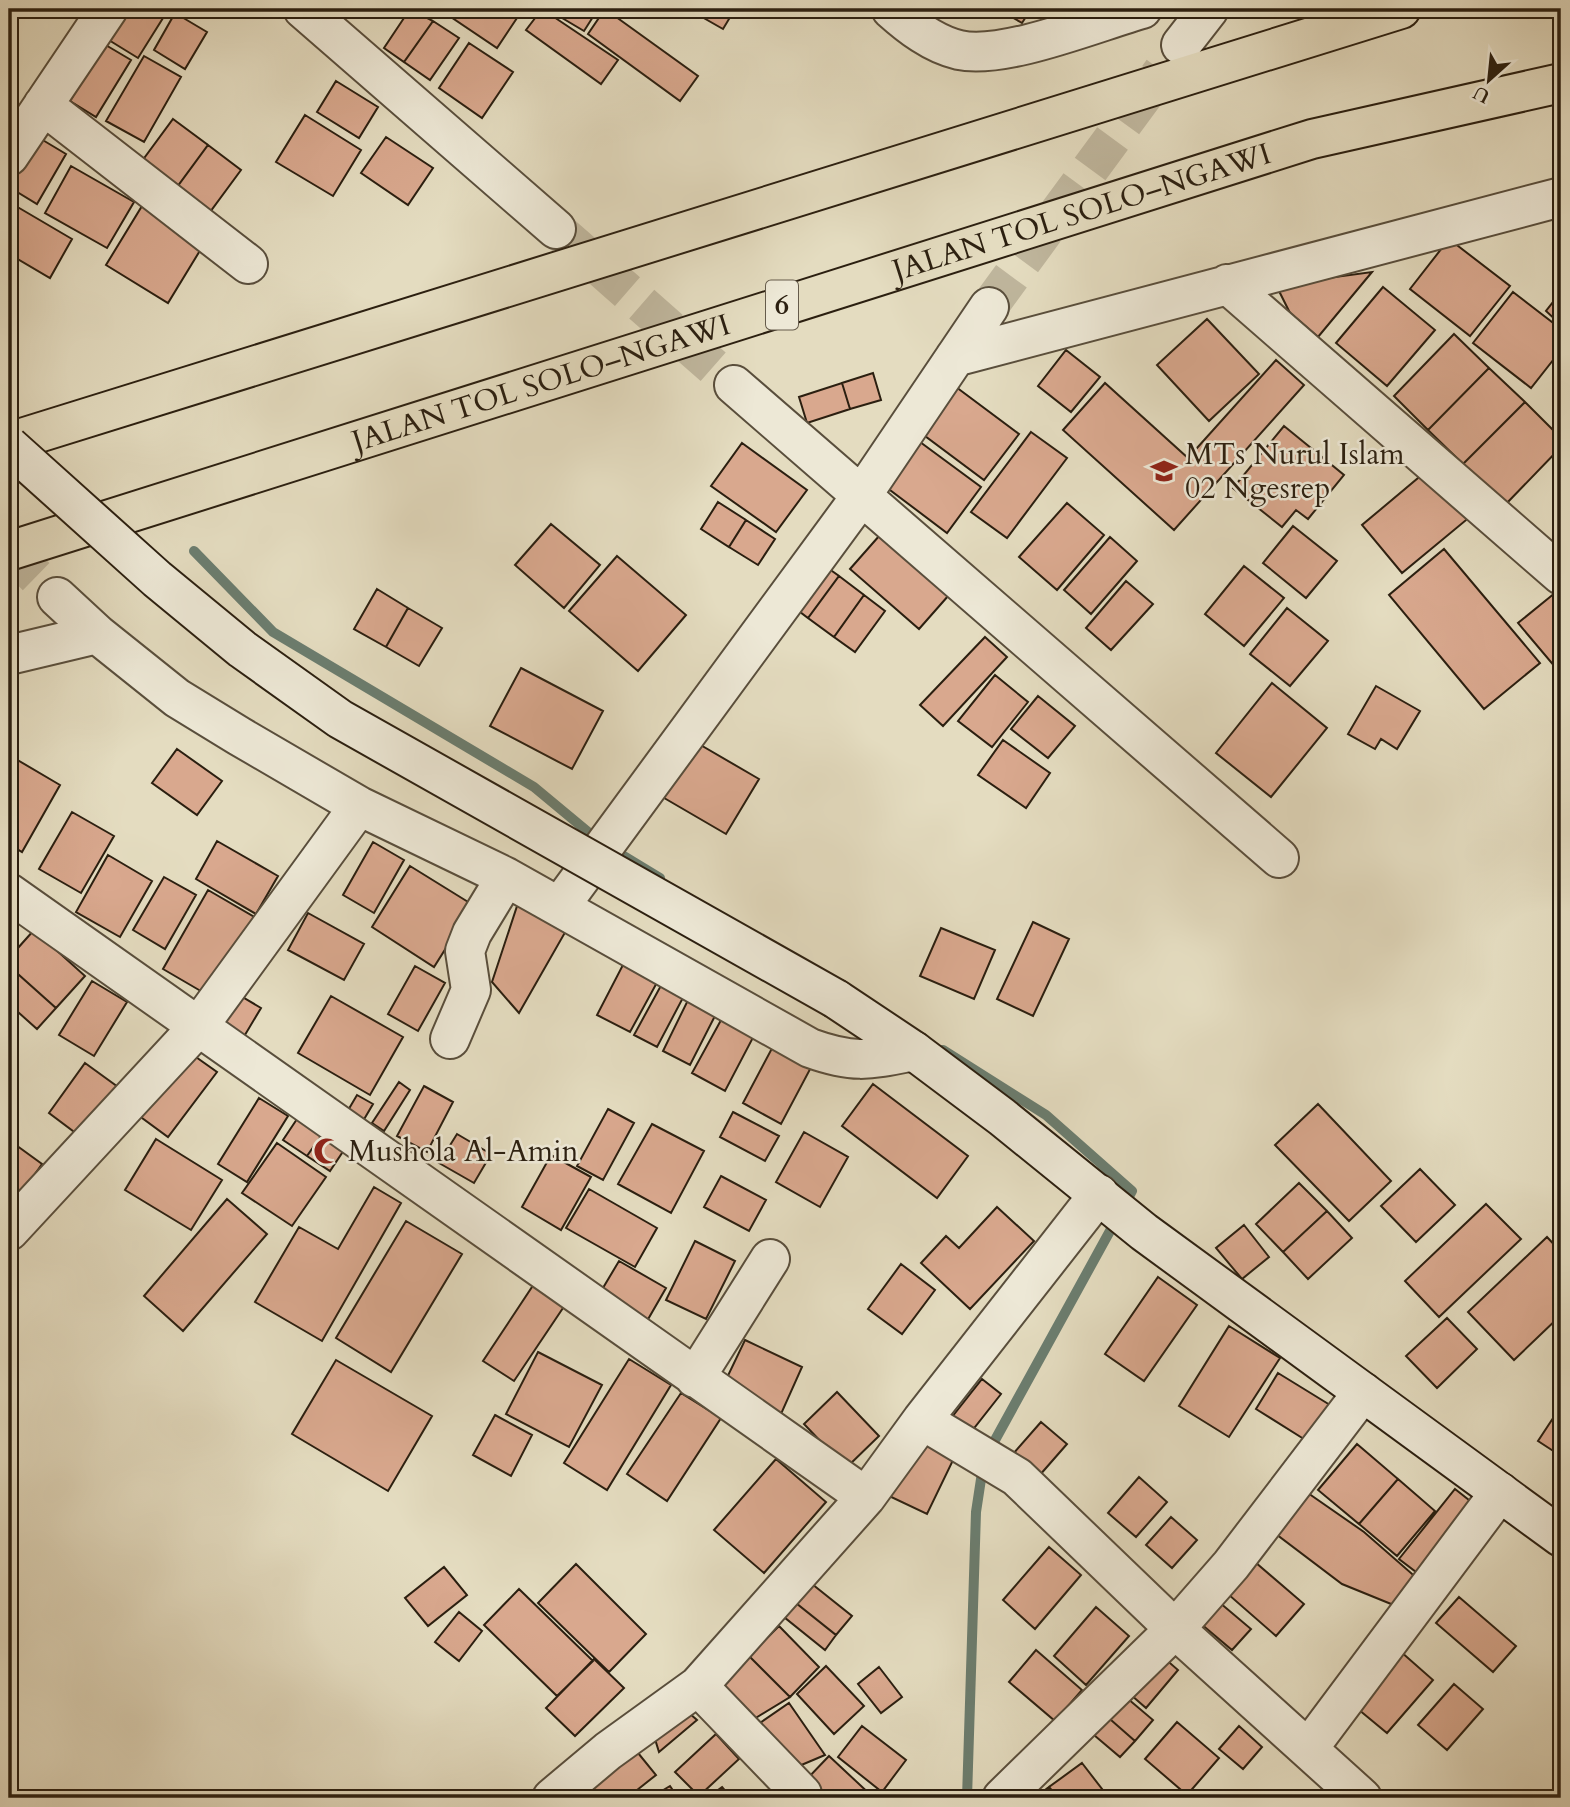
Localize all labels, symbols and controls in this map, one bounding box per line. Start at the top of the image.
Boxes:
north arrow [1454,46,1524,116]
text: U [1468,79,1495,109]
street label: JALAN TOL SOLO–NGAWI [884,133,1276,292]
road number: 6 [766,280,798,330]
street label: JALAN TOL SOLO–NGAWI [343,304,735,463]
place label: MTs Nurul Islam 02 Ngesrep [1185,434,1405,509]
school or university icon: MTs Nurul Islam 02 Ngesrep [1149,456,1179,486]
place label: Mushola Al-Amin [348,1131,579,1172]
mosque icon: Mushola Al-Amin [312,1136,342,1166]

